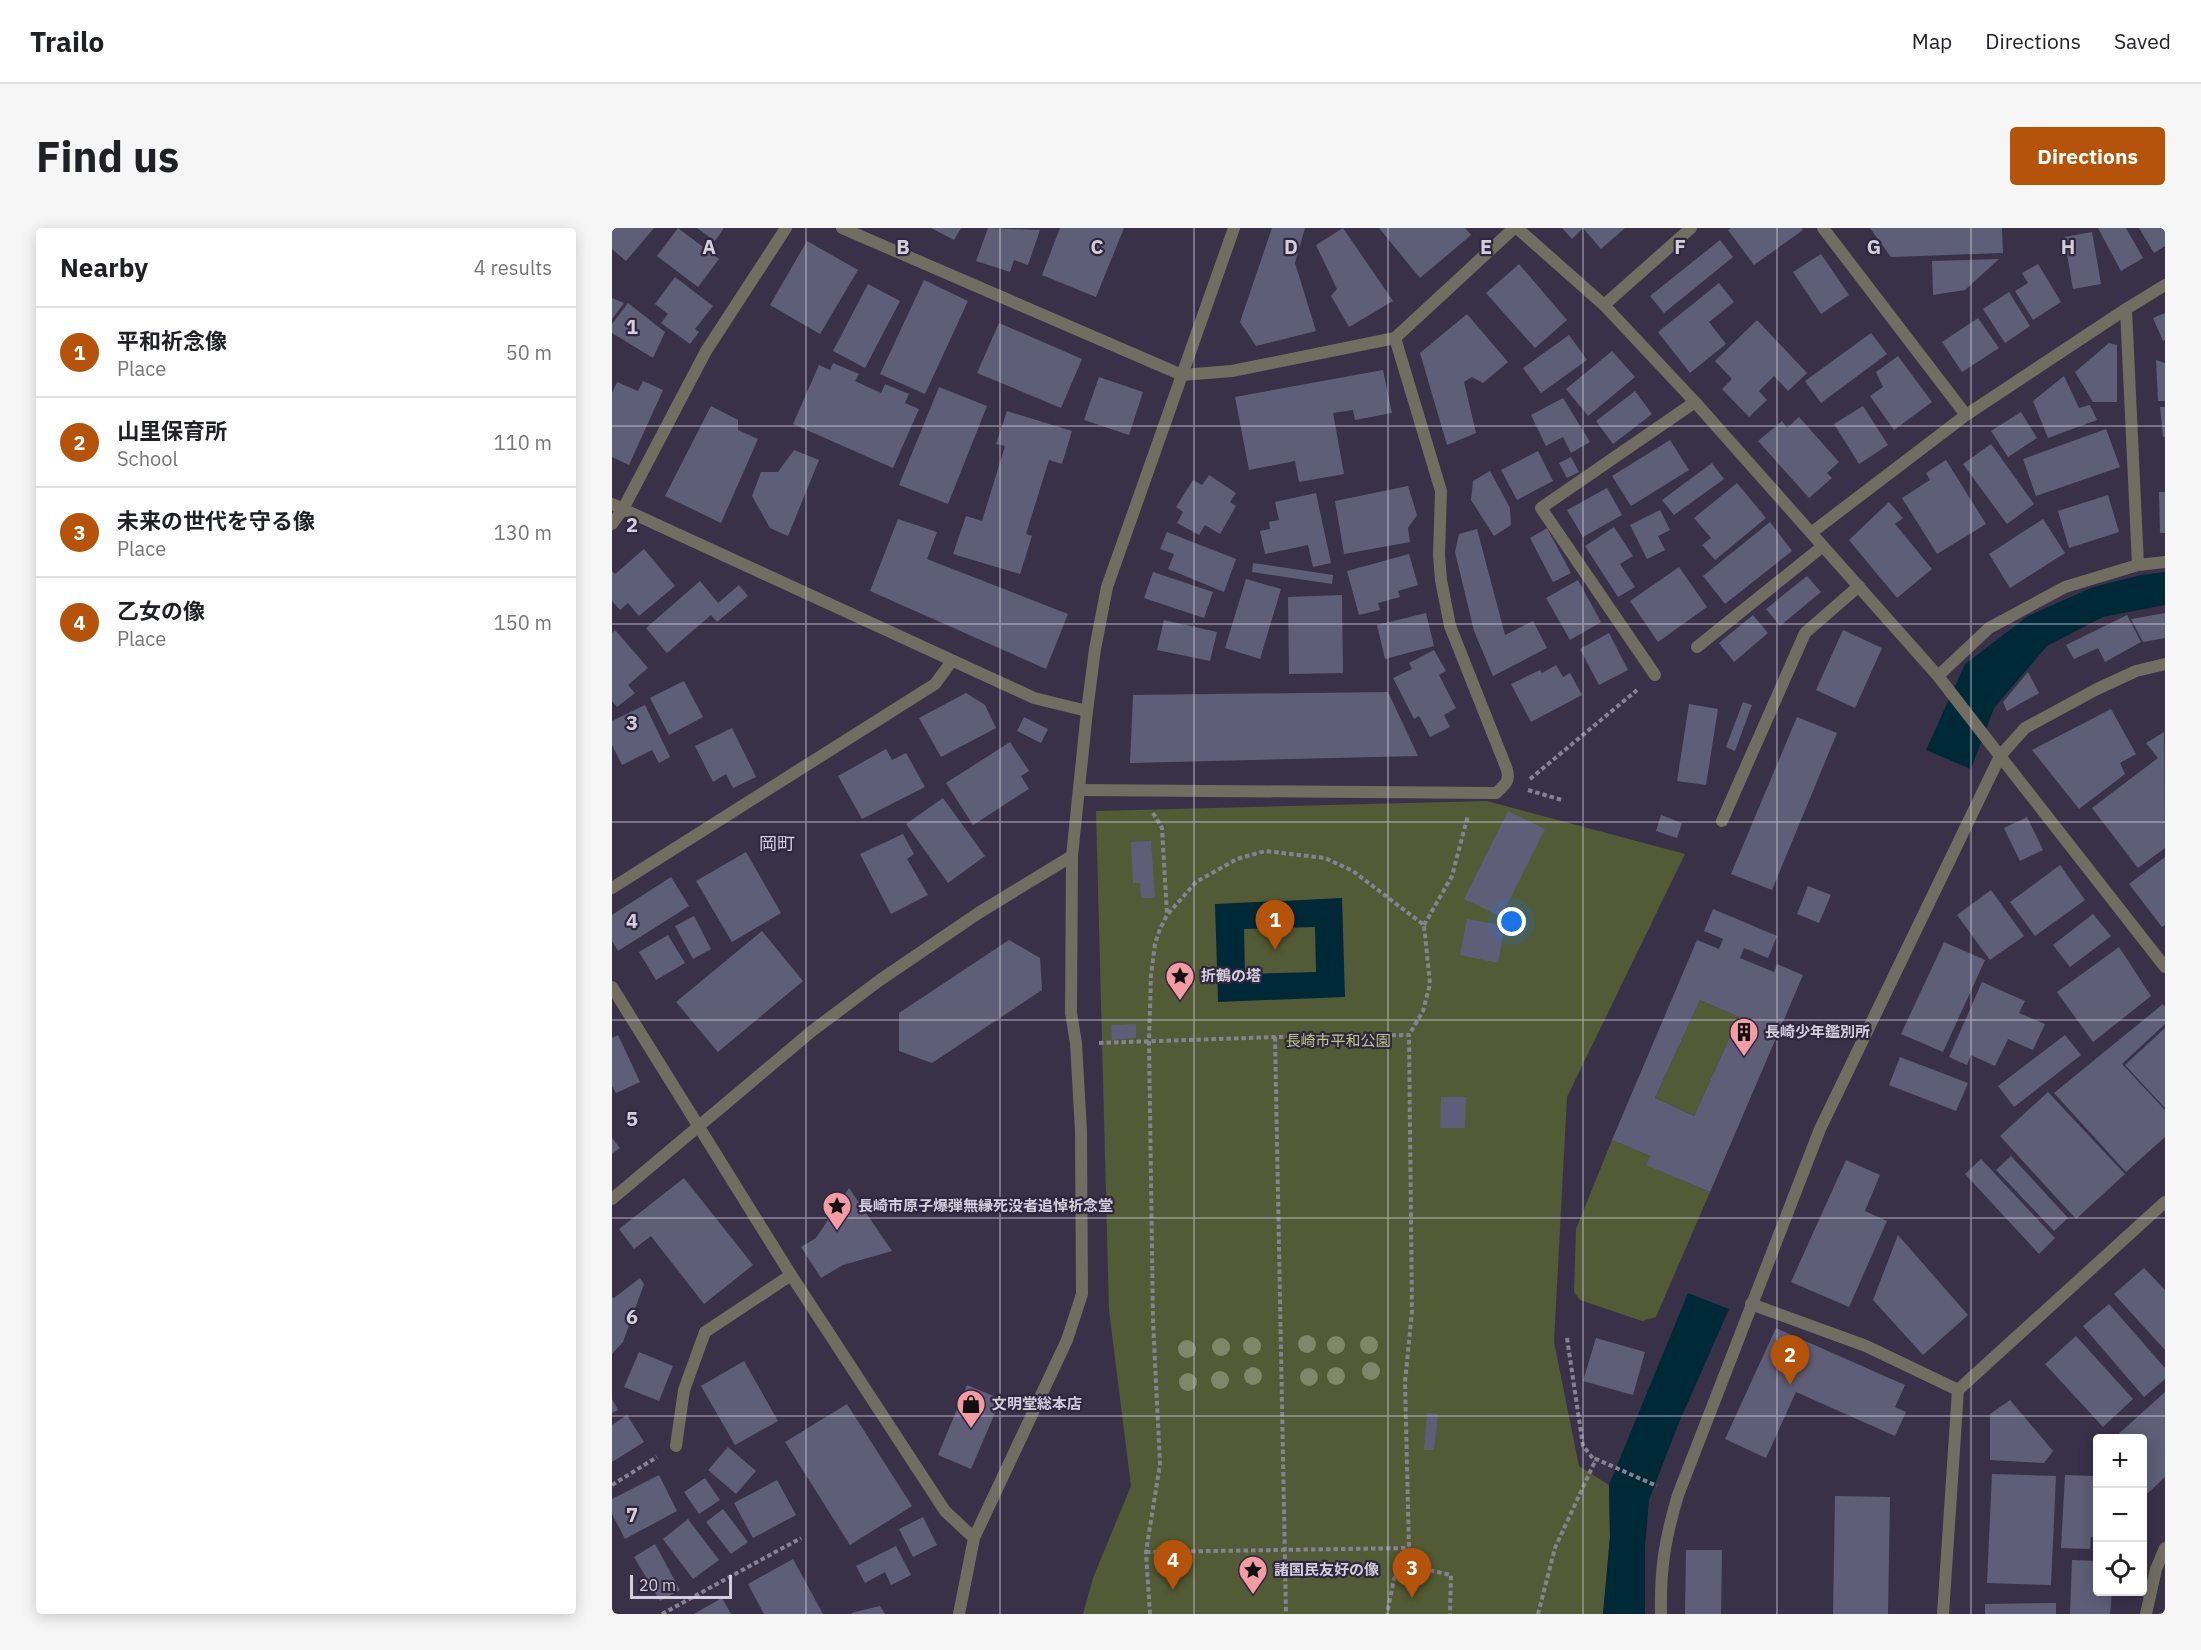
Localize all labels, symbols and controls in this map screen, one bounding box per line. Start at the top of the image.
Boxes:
text: Trailo [30,23,104,60]
text: Map [1912,27,1952,55]
text: Directions [1985,27,2081,55]
text: Saved [2114,27,2171,55]
button: Directions [2010,127,2165,185]
text: Find us [36,129,179,184]
text: A [702,233,716,260]
text: B [896,233,910,260]
text: C [1090,233,1104,260]
text: D [1284,233,1298,260]
text: E [1480,233,1492,260]
text: F [1674,233,1686,260]
text: G [1867,233,1881,260]
text: H [2061,233,2075,260]
text: Nearby [60,250,148,284]
text: 4 results [474,254,552,281]
text: 1 [626,313,638,340]
text: 平和祈念像 [117,326,227,355]
text: 1 [74,339,86,366]
text: 50 m [506,339,552,366]
text: Place [117,355,166,382]
text: 山里保育所 [117,416,227,445]
text: 2 [74,429,86,456]
text: 110 m [494,429,552,456]
text: School [117,445,178,472]
text: 未来の世代を守る像 [117,506,315,535]
text: 2 [626,511,638,538]
text: 3 [74,519,86,546]
text: 130 m [494,519,552,546]
text: Place [117,535,166,562]
text: 乙女の像 [117,596,205,625]
text: 4 [74,609,86,636]
text: 150 m [494,609,552,636]
text: Place [117,625,166,652]
text: 3 [626,709,638,736]
district label: 岡町 [759,832,795,855]
pin: 1 [1256,900,1294,950]
text: 4 [626,907,638,934]
your location [1497,907,1526,936]
place icon: 折鶴の塔 [1164,960,1196,1002]
place label: 折鶴の塔 [1201,966,1261,985]
building icon: 長崎少年鑑別所 [1728,1016,1760,1058]
place label: 長崎少年鑑別所 [1765,1022,1870,1041]
park label: 長崎市平和公園 [1285,1031,1391,1050]
text: 5 [626,1105,638,1132]
place icon: 長崎市原子爆弾無縁死没者追悼祈念堂 [821,1190,853,1232]
place label: 長崎市原子爆弾無縁死没者追悼祈念堂 [858,1196,1113,1215]
text: 6 [626,1303,638,1330]
pin: 2 [1770,1336,1810,1385]
shop icon: 文明堂総本店 [955,1388,987,1430]
place label: 文明堂総本店 [992,1394,1082,1413]
map controls [2093,1434,2147,1596]
button: + [2093,1434,2147,1488]
button: − [2093,1488,2147,1542]
text: 7 [626,1501,638,1528]
pin: 4 [1154,1540,1192,1590]
button: locate [2093,1542,2147,1596]
pin: 3 [1392,1548,1432,1598]
place icon: 諸国民友好の像 [1237,1554,1269,1596]
place label: 諸国民友好の像 [1274,1560,1379,1579]
scale bar [630,1572,732,1600]
text: 20 m [639,1575,676,1595]

